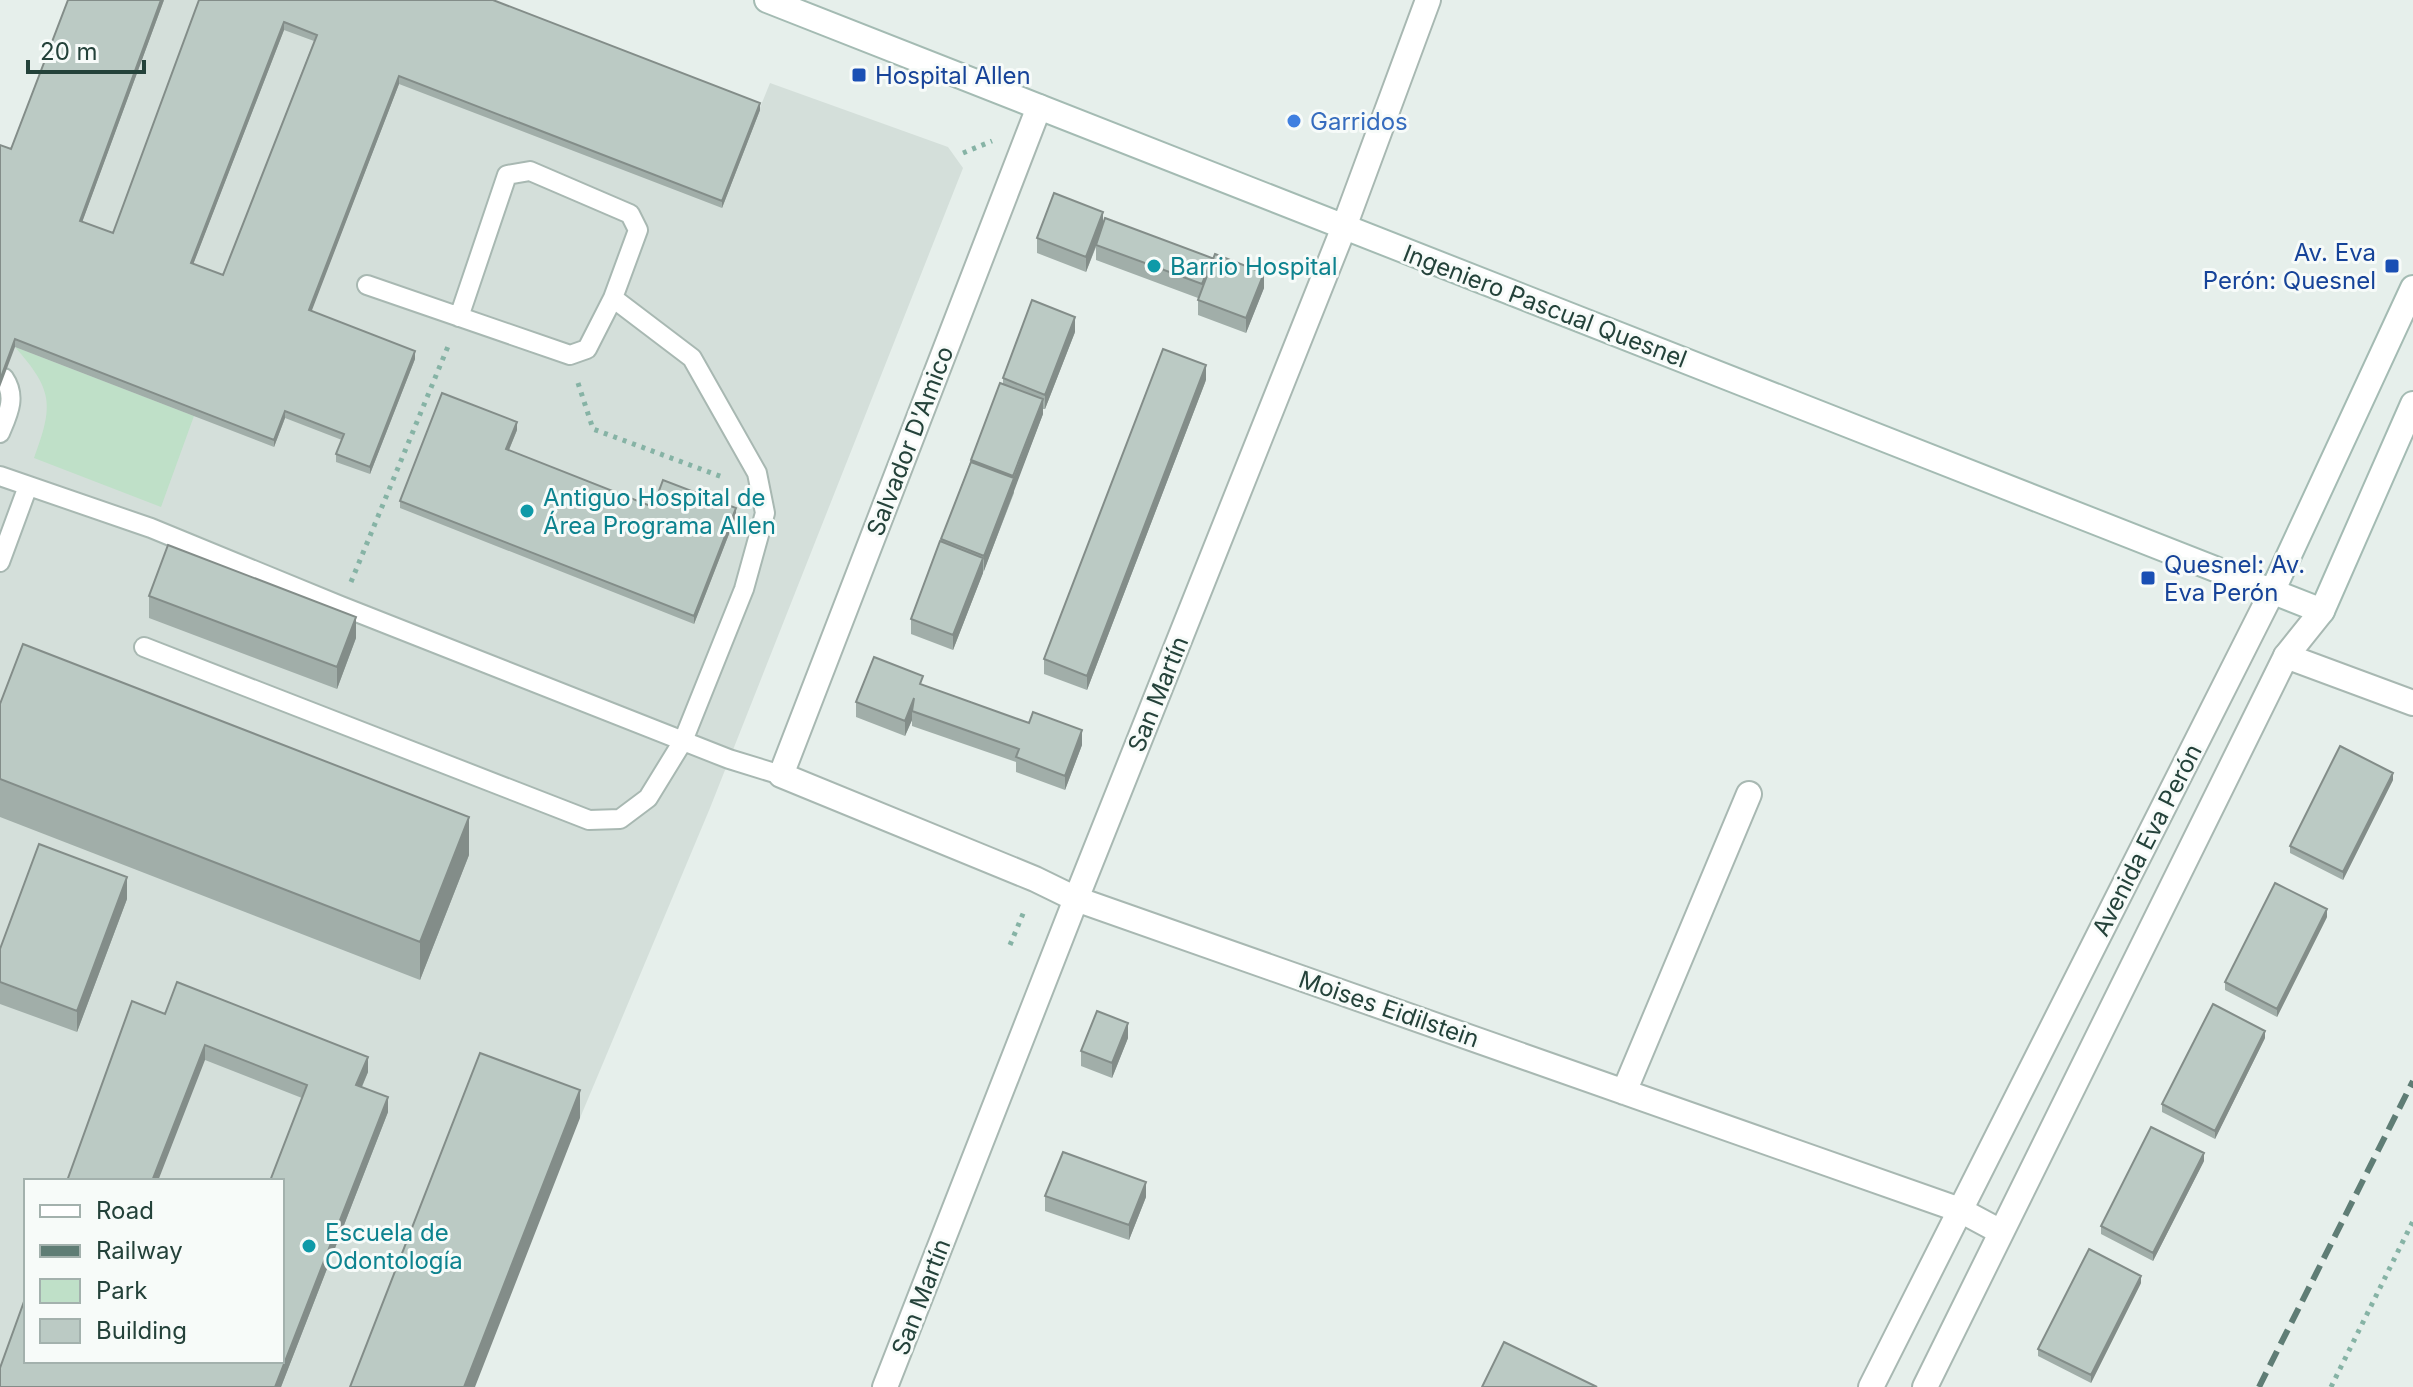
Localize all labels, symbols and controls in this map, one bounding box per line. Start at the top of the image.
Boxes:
scale bar [28,24,144,74]
text: 20 m [40,37,98,66]
place label: Hospital Allen [875,61,1031,90]
marker: Hospital Allen [850,66,868,84]
place label: Garridos [1310,107,1408,136]
marker: Garridos [1285,112,1303,130]
street label: Ingeniero Pascual Quesnel [1399,238,1691,374]
place label: Av. Eva Perón: Quesnel [2203,238,2376,295]
place label: Barrio Hospital [1170,252,1338,281]
marker: Barrio Hospital [1145,257,1163,275]
marker: Av. Eva Perón: Quesnel [2383,257,2401,275]
street label: Salvador D'Amico [861,342,959,540]
place label: Antiguo Hospital de Área Programa Allen [543,483,776,540]
marker: Antiguo Hospital de Área Programa Allen [518,502,536,520]
place label: Quesnel: Av. Eva Perón [2164,550,2305,607]
marker: Quesnel: Av. Eva Perón [2139,569,2157,587]
street label: San Martín [1122,632,1194,756]
street label: Avenida Eva Perón [2086,739,2208,941]
street label: Moises Eidilstein [1295,965,1483,1053]
legend [24,1179,284,1363]
text: Road [96,1196,154,1225]
place label: Escuela de Odontología [325,1218,463,1275]
street label: San Martín [886,1235,956,1359]
text: Railway [96,1236,183,1265]
marker: Escuela de Odontología [300,1237,318,1255]
text: Park [96,1276,147,1305]
text: Building [96,1316,187,1345]

